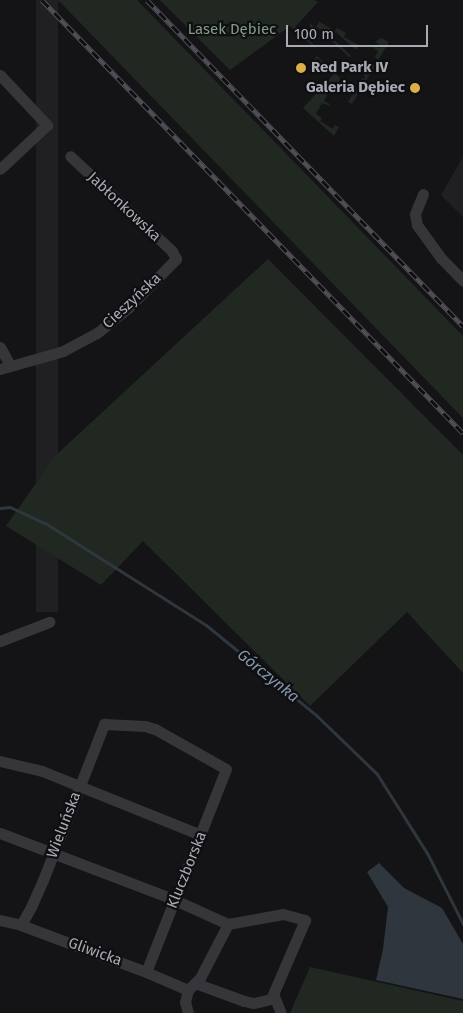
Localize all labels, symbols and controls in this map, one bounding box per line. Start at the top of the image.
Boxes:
scale bar [288,15,430,47]
park label: Lasek Dębiec [188,21,276,39]
text: 100 m [294,25,334,43]
place label: Red Park IV [311,59,388,77]
marker: Red Park IV [295,62,307,74]
place label: Galeria Dębiec [306,79,405,97]
marker: Galeria Dębiec [409,82,421,94]
street label: Jabłonkowska [84,169,164,245]
street label: Cieszyńska [99,269,165,333]
water label: Górczynka [233,645,303,707]
street label: Wieluńska [43,789,85,861]
street label: Kluczborska [163,829,211,911]
street label: Gliwicka [66,934,124,970]

